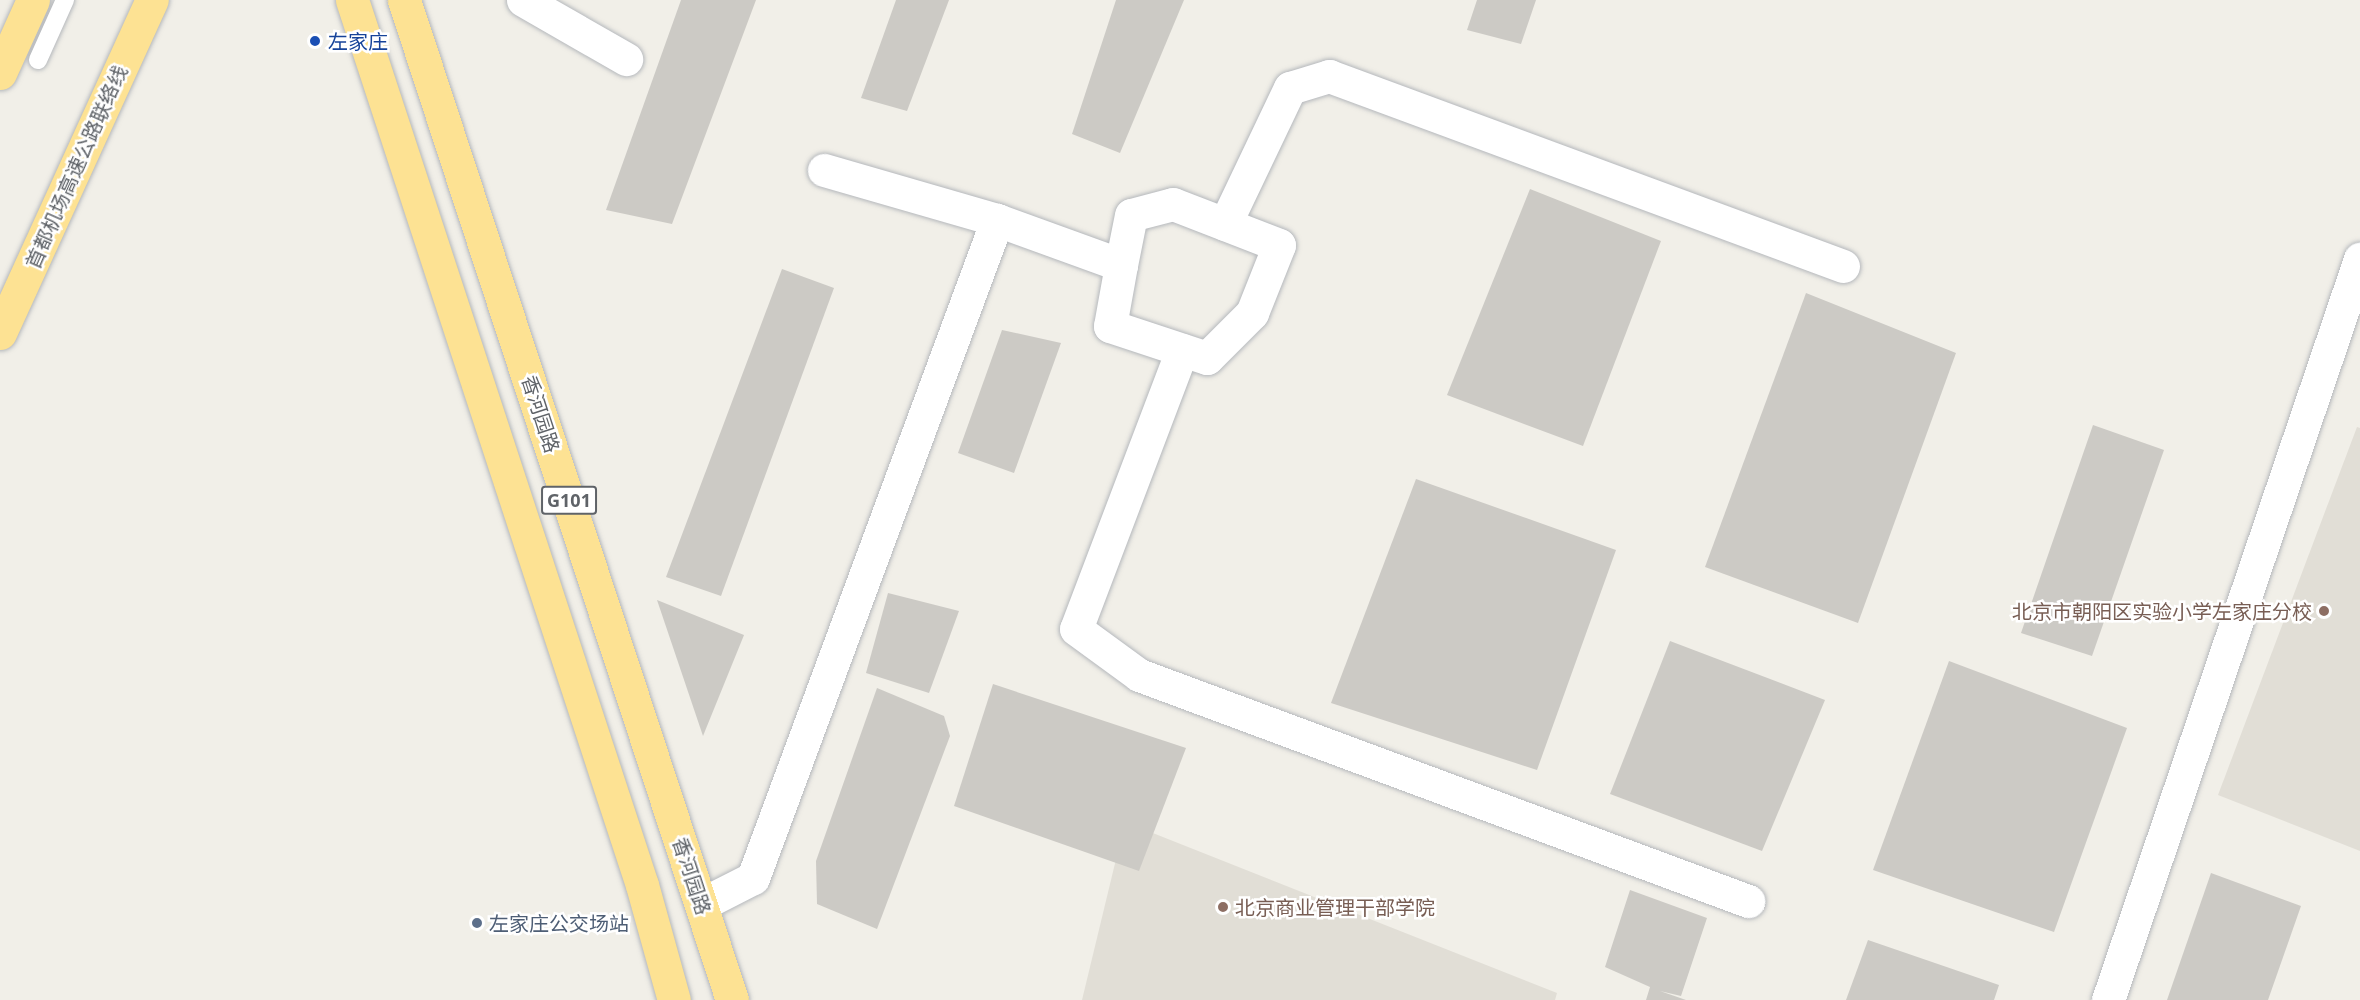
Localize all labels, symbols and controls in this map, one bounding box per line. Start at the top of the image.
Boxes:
place label: 左家庄 [328,29,388,53]
marker: 左家庄 [306,32,324,50]
street label: 首都机场高速公路联络线 [20,62,132,272]
street label: 香河园路 [517,372,565,456]
road number: G101 [540,485,598,515]
place label: 北京市朝阳区实验小学左家庄分校 [2012,599,2312,623]
marker: 北京市朝阳区实验小学左家庄分校 [2317,604,2331,618]
street label: 香河园路 [668,834,716,918]
place label: 北京商业管理干部学院 [1235,895,1435,919]
marker: 北京商业管理干部学院 [1216,900,1230,914]
place label: 左家庄公交场站 [489,911,629,935]
marker: 左家庄公交场站 [470,916,484,930]

